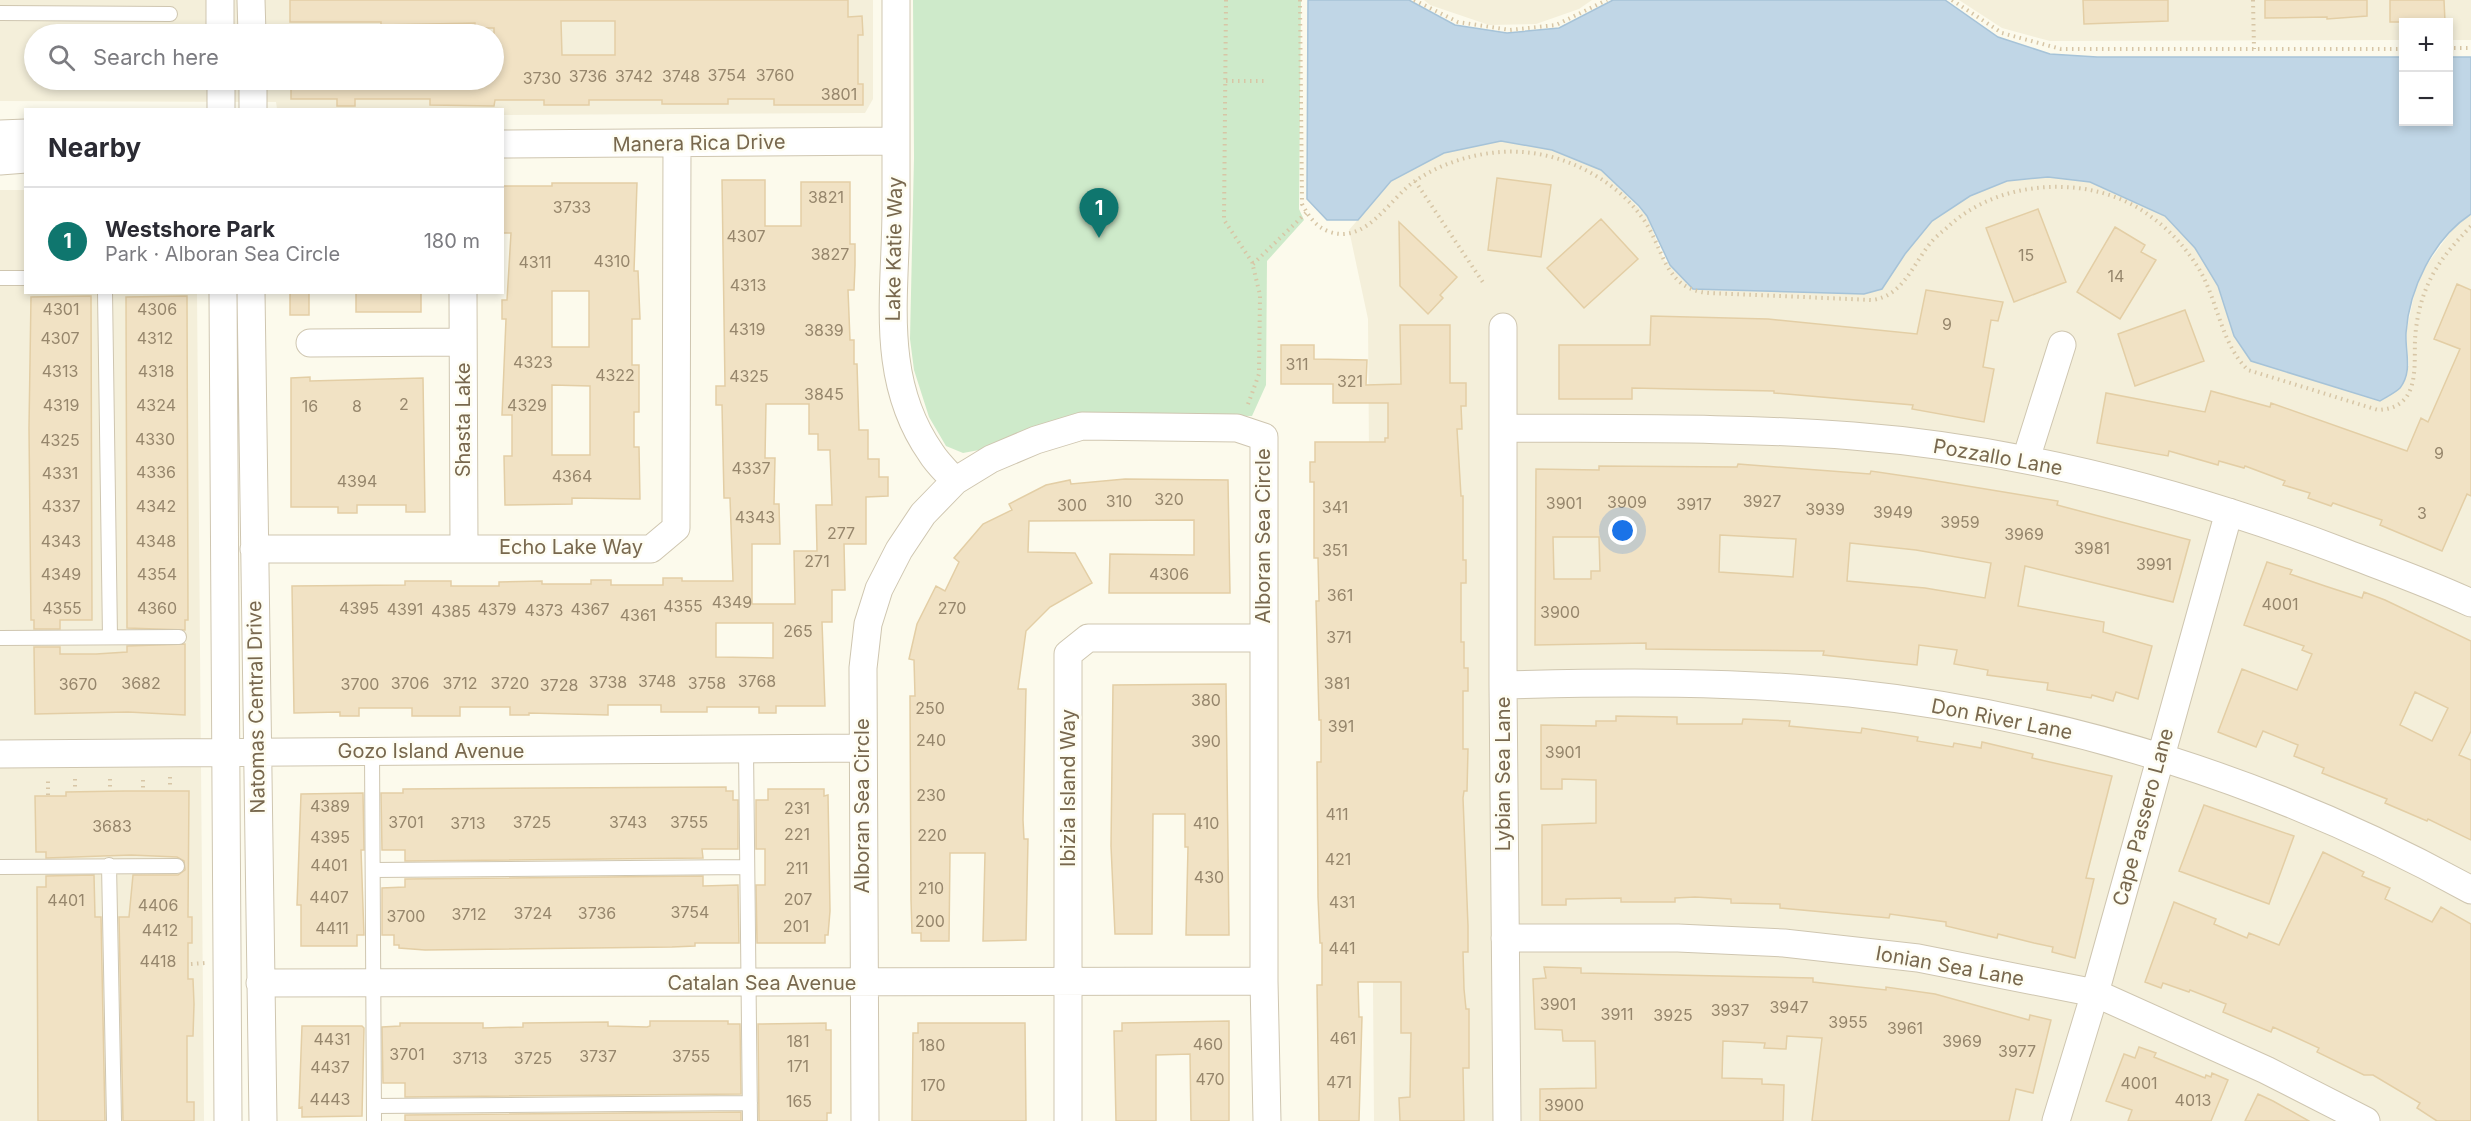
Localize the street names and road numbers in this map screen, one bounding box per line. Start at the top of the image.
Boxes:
street label: Manera Rica Drive [612,129,786,157]
street label: Lake Katie Way [881,177,907,321]
street label: Shasta Lake [451,363,475,477]
street label: Pozzallo Lane [1931,434,2065,480]
street label: Alboran Sea Circle [1251,448,1275,624]
street label: Echo Lake Way [499,535,643,559]
street label: Natomas Central Drive [242,600,270,814]
street label: Don River Lane [1929,694,2075,744]
street label: Lybian Sea Lane [1491,697,1515,851]
street label: Ibizia Island Way [1056,709,1080,867]
street label: Alboran Sea Circle [850,718,874,894]
street label: Cape Passero Lane [2108,726,2178,908]
street label: Gozo Island Avenue [338,739,524,763]
street label: Ionian Sea Lane [1874,941,2026,991]
street label: Catalan Sea Avenue [667,971,857,995]

